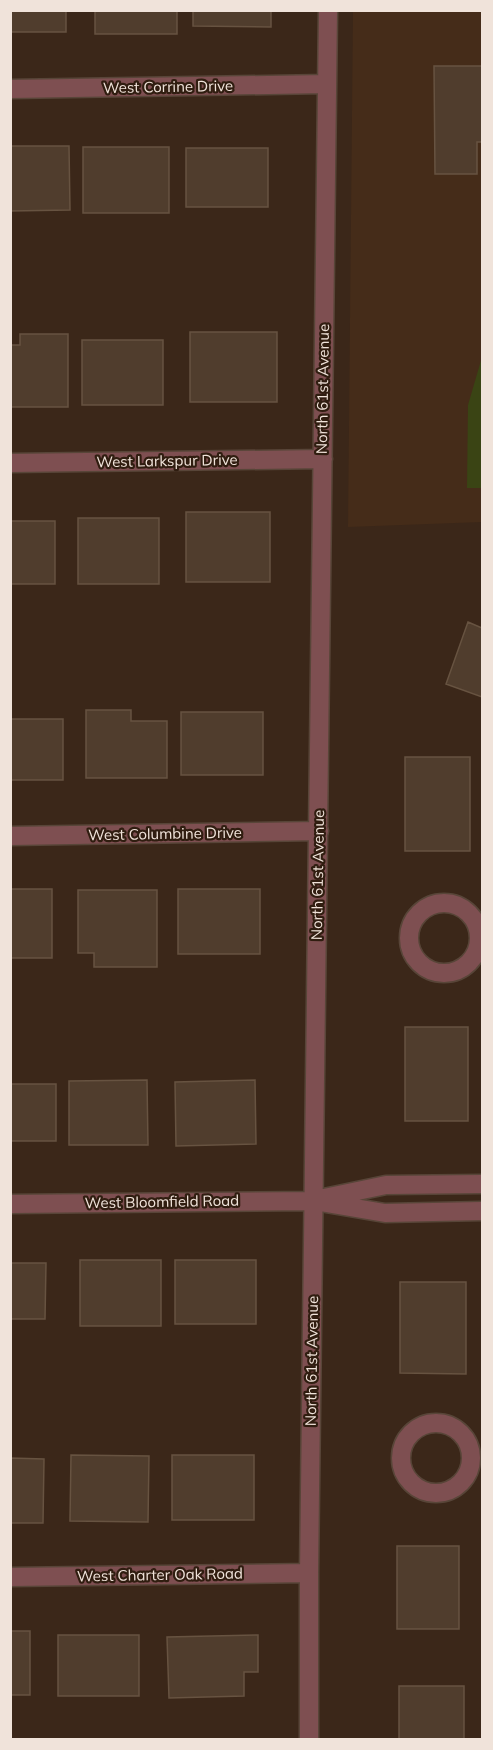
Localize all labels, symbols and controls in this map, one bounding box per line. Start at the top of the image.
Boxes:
street label: West Corrine Drive [103,76,233,97]
street label: North 61st Avenue [312,324,333,454]
street label: West Larkspur Drive [96,450,238,471]
street label: North 61st Avenue [307,810,328,940]
street label: West Columbine Drive [88,823,242,844]
street label: West Bloomfield Road [85,1191,239,1212]
street label: North 61st Avenue [301,1296,322,1426]
street label: West Charter Oak Road [77,1564,243,1585]

